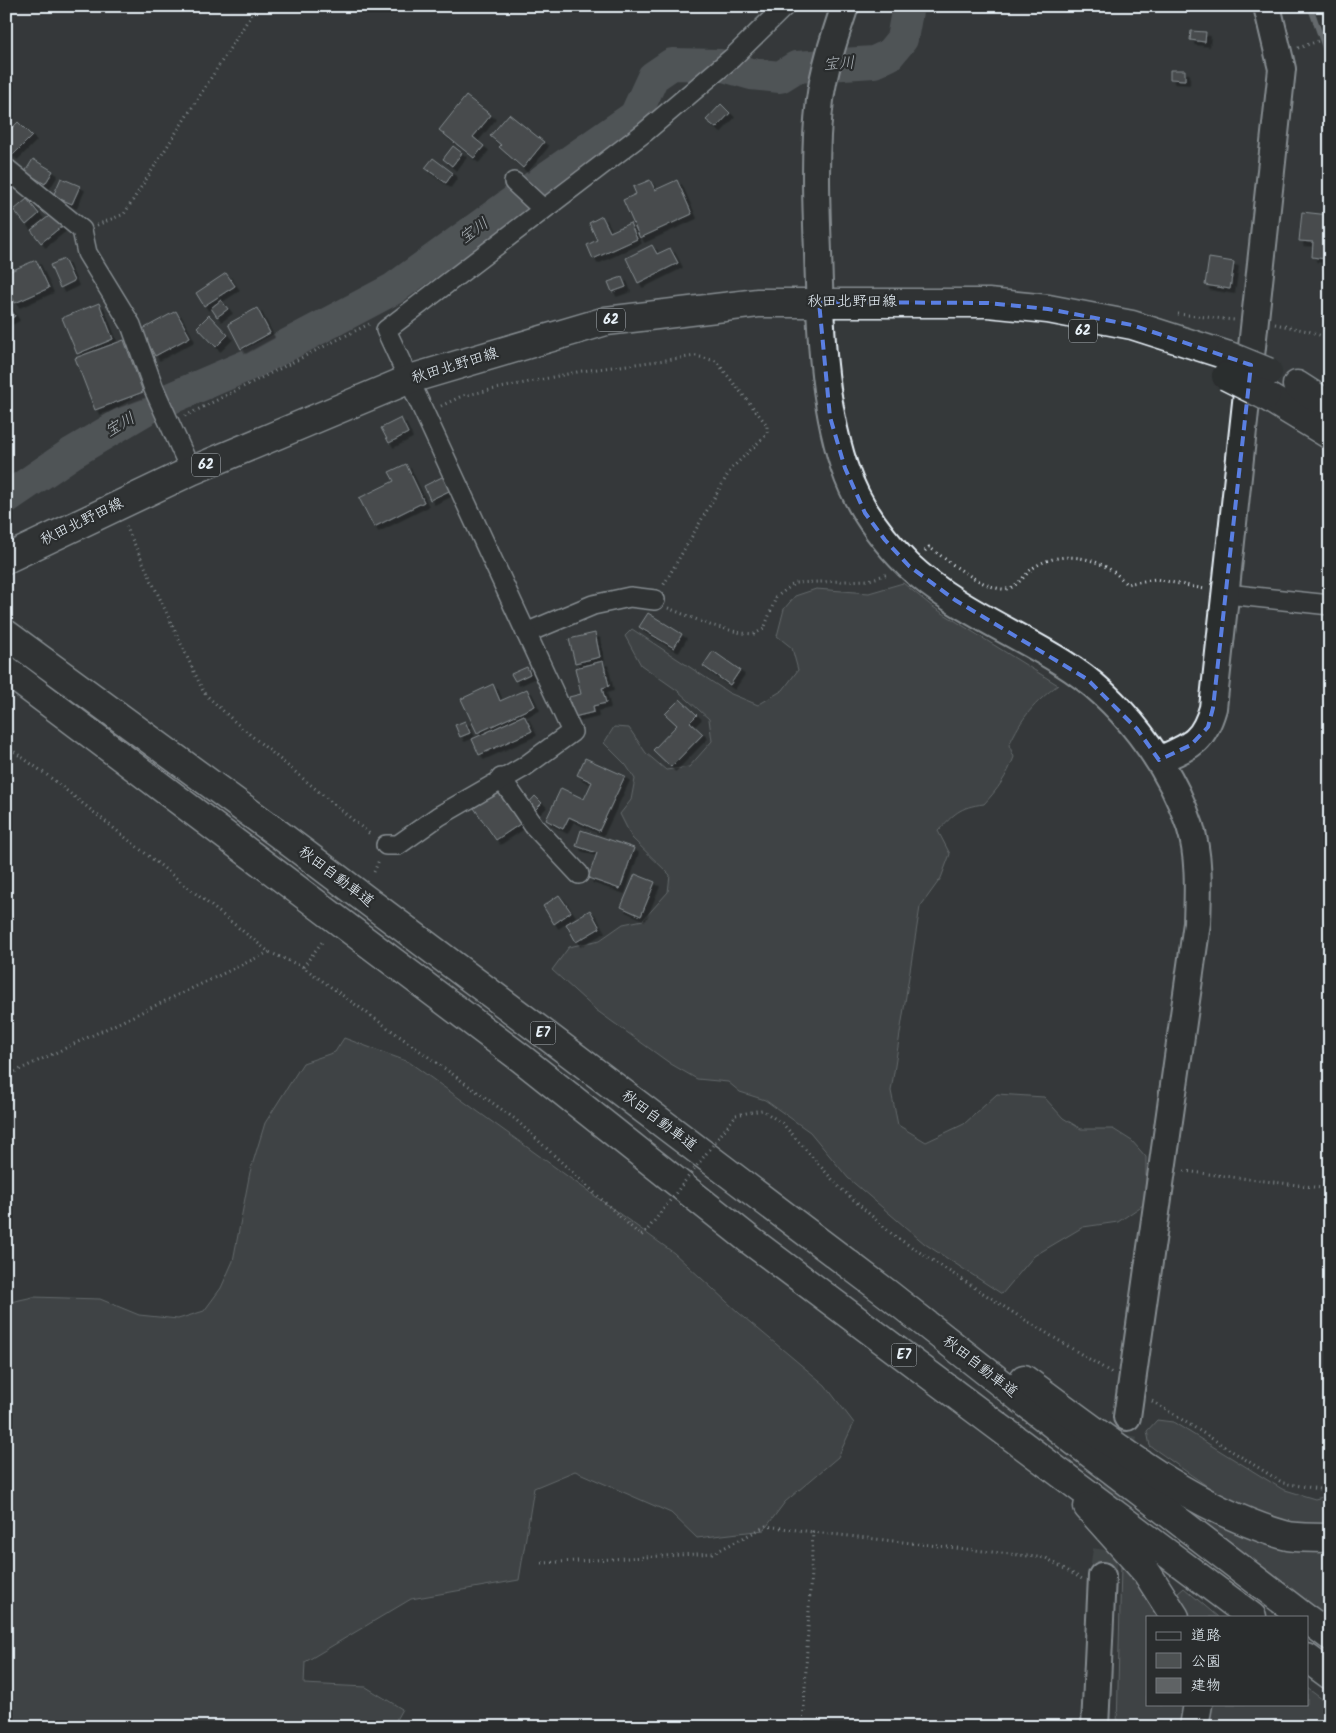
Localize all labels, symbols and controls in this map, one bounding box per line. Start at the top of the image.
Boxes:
water label: 宝川 [822,50,856,78]
water label: 宝川 [454,211,494,251]
street label: 秋田北野田線 [807,290,897,314]
road number: 62 [597,308,625,332]
road number: 62 [1069,320,1097,342]
street label: 秋田北野田線 [408,341,502,391]
water label: 宝川 [100,406,140,444]
road number: 62 [192,454,220,476]
street label: 秋田北野田線 [36,491,128,553]
street label: 秋田自動車道 [293,840,379,914]
road number: E7 [530,1021,556,1044]
street label: 秋田自動車道 [616,1084,702,1158]
street label: 秋田自動車道 [937,1330,1023,1404]
road number: E7 [892,1344,916,1366]
legend [1146,1616,1308,1706]
text: 道路 [1191,1624,1221,1648]
text: 公園 [1191,1650,1221,1674]
text: 建物 [1191,1674,1221,1698]

